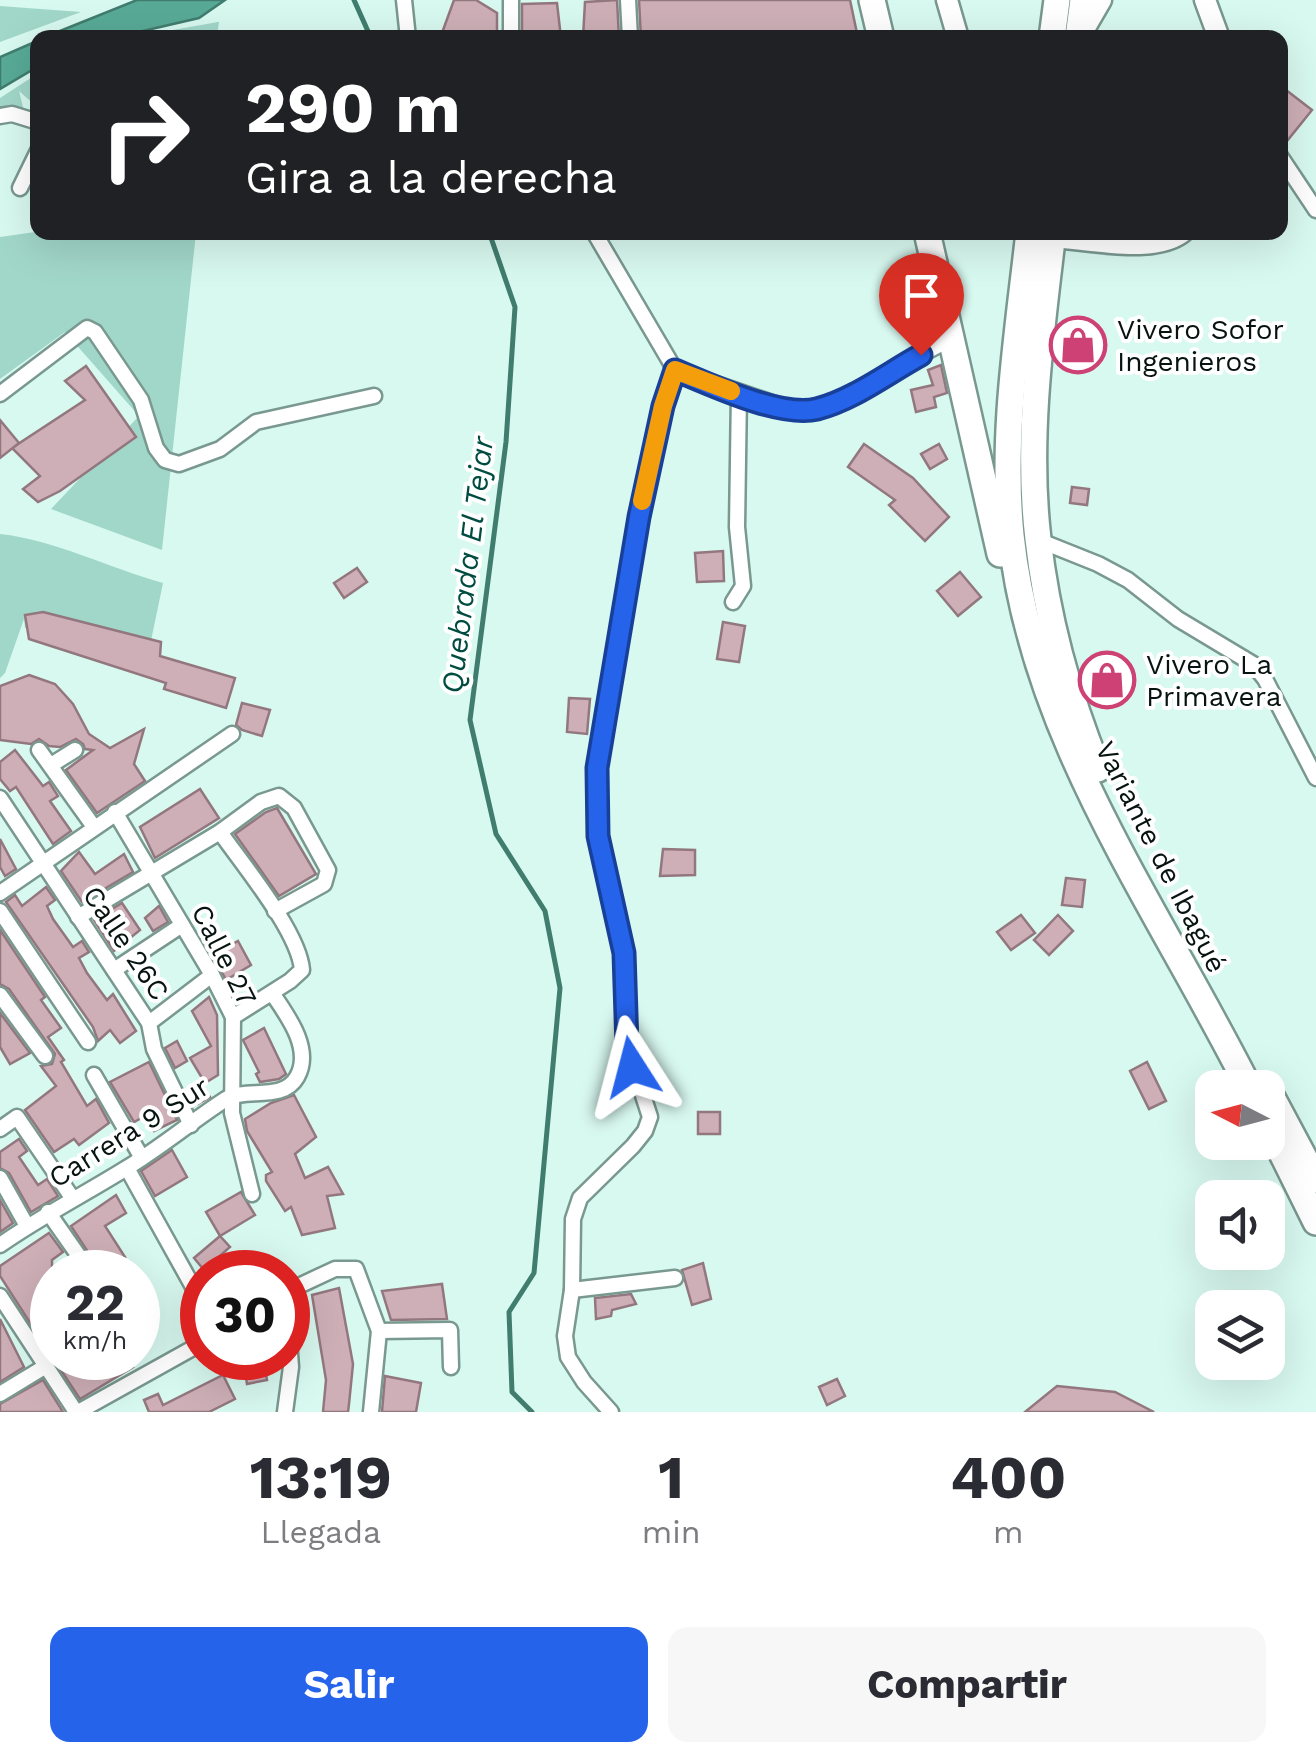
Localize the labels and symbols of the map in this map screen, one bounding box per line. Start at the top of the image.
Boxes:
pin [879,253,964,356]
place label: Vivero Sofor Ingenieros [1117,313,1284,378]
shop icon: Vivero Sofor Ingenieros [1048,315,1108,375]
water label: Quebrada El Tejar [434,433,500,696]
place label: Vivero La Primavera [1146,648,1282,713]
shop icon: Vivero La Primavera [1077,650,1137,710]
street label: Variante de Ibagué [1088,736,1234,978]
street label: Calle 26C [76,880,176,1006]
street label: Calle 27 [184,899,264,1011]
position arrow [580,1015,684,1119]
street label: Carrera 9 Sur [43,1070,215,1194]
north arrow [1195,1070,1285,1160]
speed limit sign: 30 [180,1250,310,1380]

